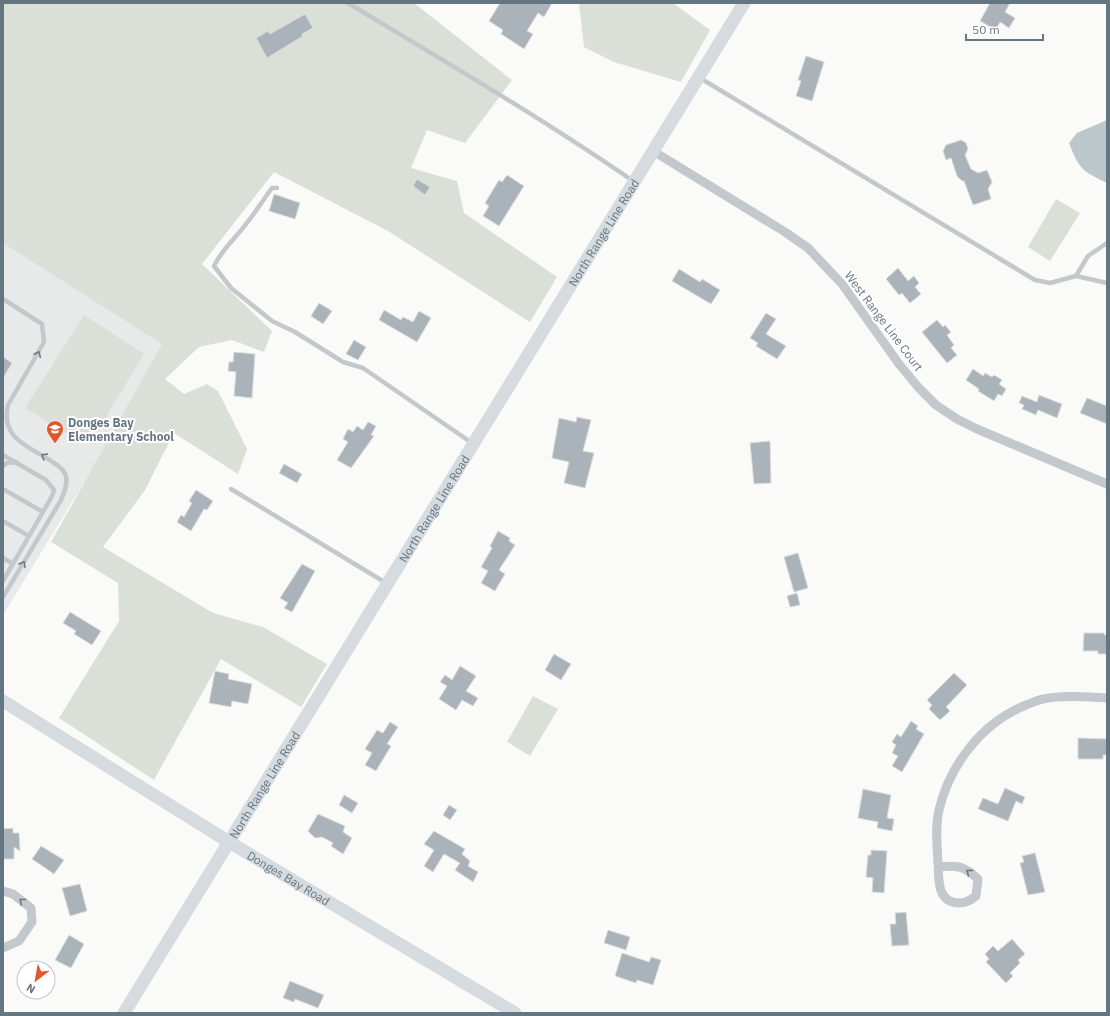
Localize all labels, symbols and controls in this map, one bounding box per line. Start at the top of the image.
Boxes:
scale bar [966,16,1043,42]
text: 50 m [972,22,1000,37]
street label: North Range Line Road [565,176,642,289]
street label: West Range Line Court [842,268,926,374]
one-way arrow [33,351,41,358]
place label: Donges Bay Elementary School [68,415,174,444]
school or university icon: Donges Bay Elementary School [45,419,65,444]
street label: North Range Line Road [395,452,472,565]
one-way arrow [41,453,48,461]
one-way arrow [18,561,26,568]
street label: North Range Line Road [226,728,303,841]
street label: Donges Bay Road [245,847,333,908]
one-way arrow [967,870,974,877]
one-way arrow [19,898,26,905]
north arrow [16,960,56,1000]
text: N [24,981,38,997]

